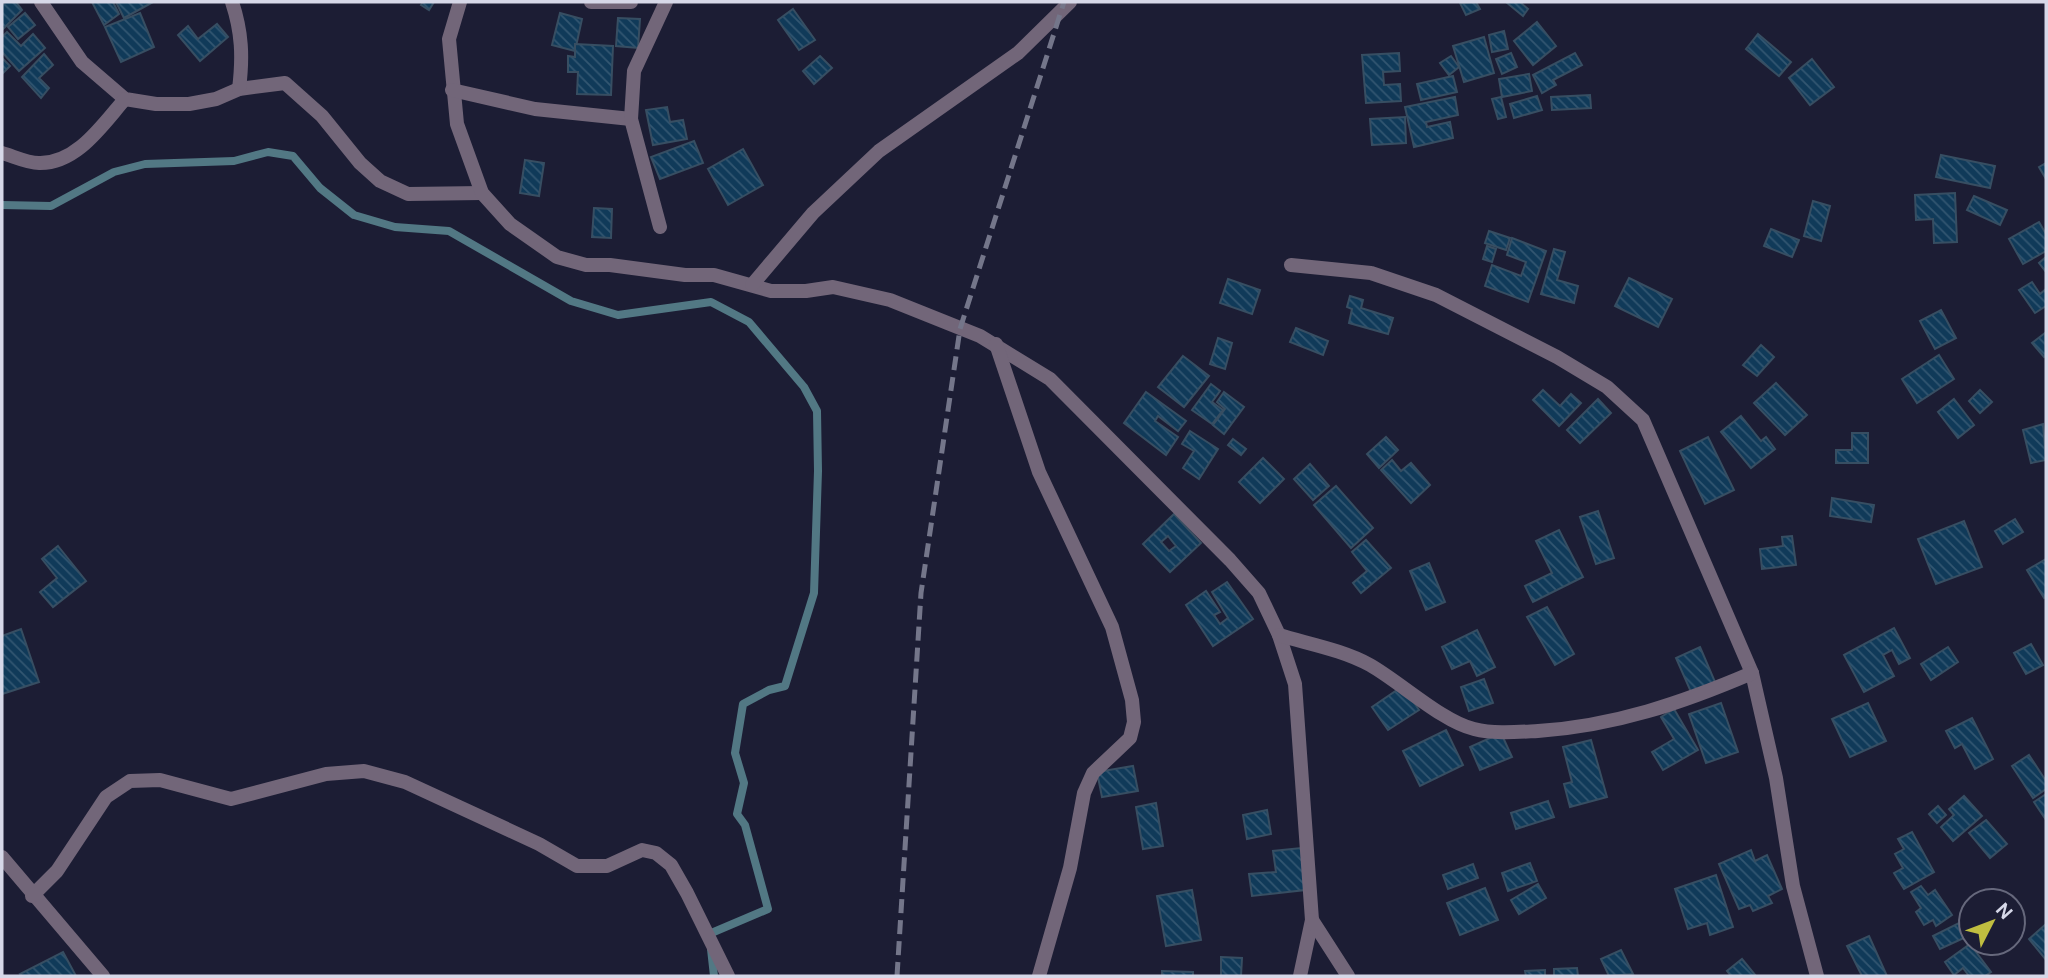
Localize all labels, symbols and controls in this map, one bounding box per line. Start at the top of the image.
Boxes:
north arrow [1957,887,2027,957]
text: N [1990,897,2018,924]

